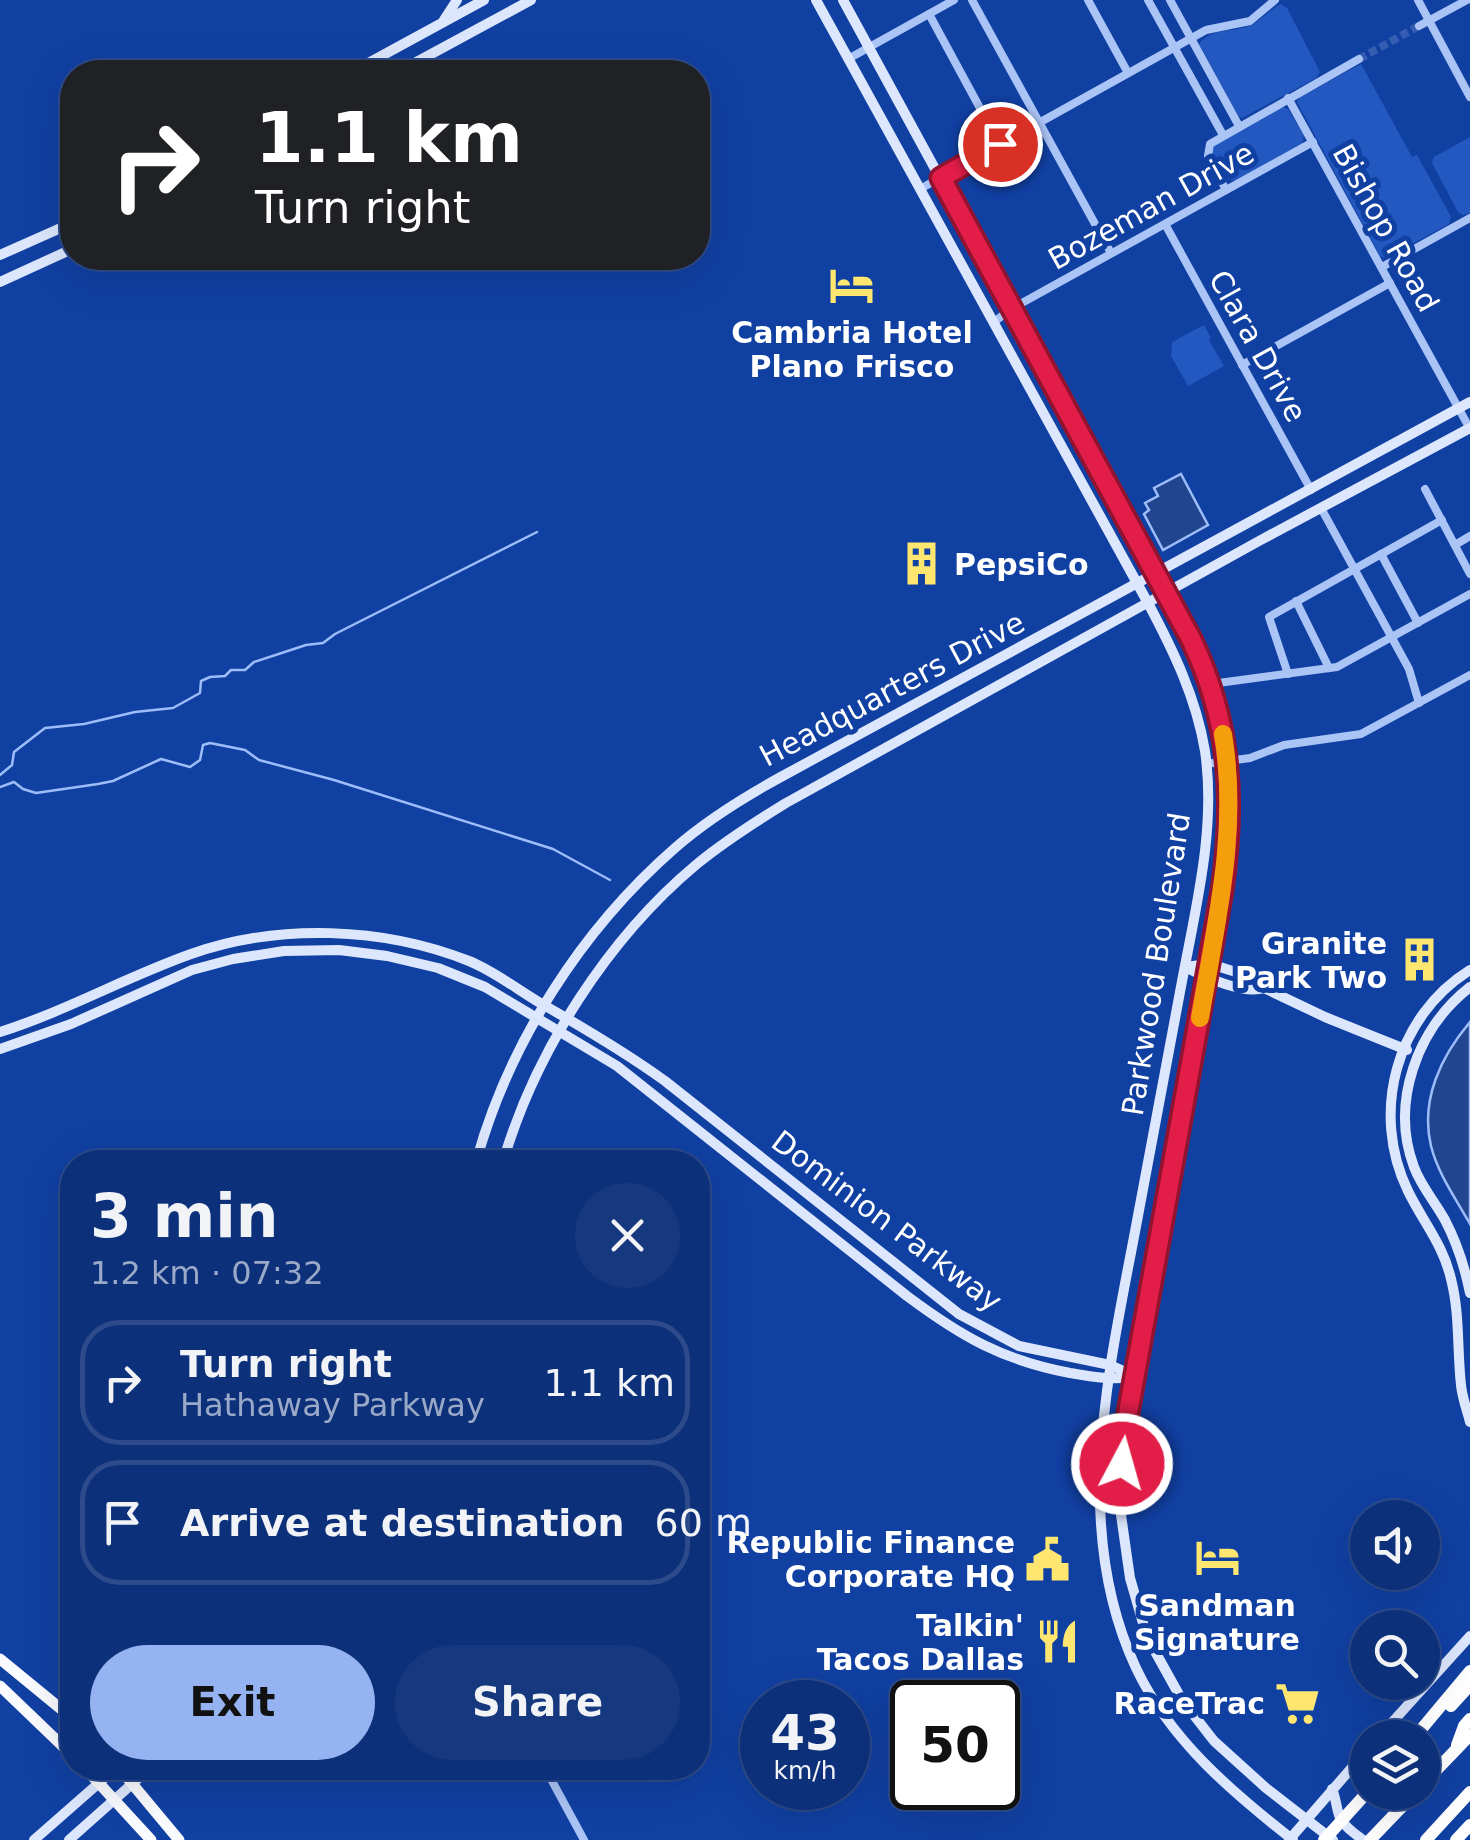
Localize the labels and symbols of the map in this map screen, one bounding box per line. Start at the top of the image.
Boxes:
pin [958,102,1043,187]
street label: Bozeman Drive [1042,135,1260,277]
street label: Bishop Road [1326,138,1446,318]
hotel icon: Cambria Hotel Plano Frisco [828,261,876,309]
street label: Clara Drive [1202,264,1314,428]
place label: Cambria Hotel Plano Frisco [731,315,973,384]
building icon: PepsiCo [897,540,945,588]
place label: PepsiCo [954,547,1089,582]
street label: Headquarters Drive [754,604,1030,774]
street label: Parkwood Boulevard [1115,810,1197,1118]
place label: Granite Park Two [1235,926,1387,995]
building icon: Granite Park Two [1396,936,1444,984]
street label: Dominion Parkway [765,1123,1009,1319]
position arrow [1070,1412,1174,1516]
place label: Republic Finance Corporate HQ [727,1525,1015,1594]
hotel icon: Sandman Signature [1193,1534,1241,1582]
public building icon: Republic Finance Corporate HQ [1024,1535,1072,1583]
place label: Sandman Signature [1134,1588,1300,1657]
place label: Talkin' Tacos Dallas [817,1608,1024,1677]
restaurant icon: Talkin' Tacos Dallas [1033,1618,1081,1666]
supermarket icon: RaceTrac [1274,1679,1322,1727]
speed limit sign: 50 [890,1680,1020,1810]
place label: RaceTrac [1114,1686,1265,1721]

